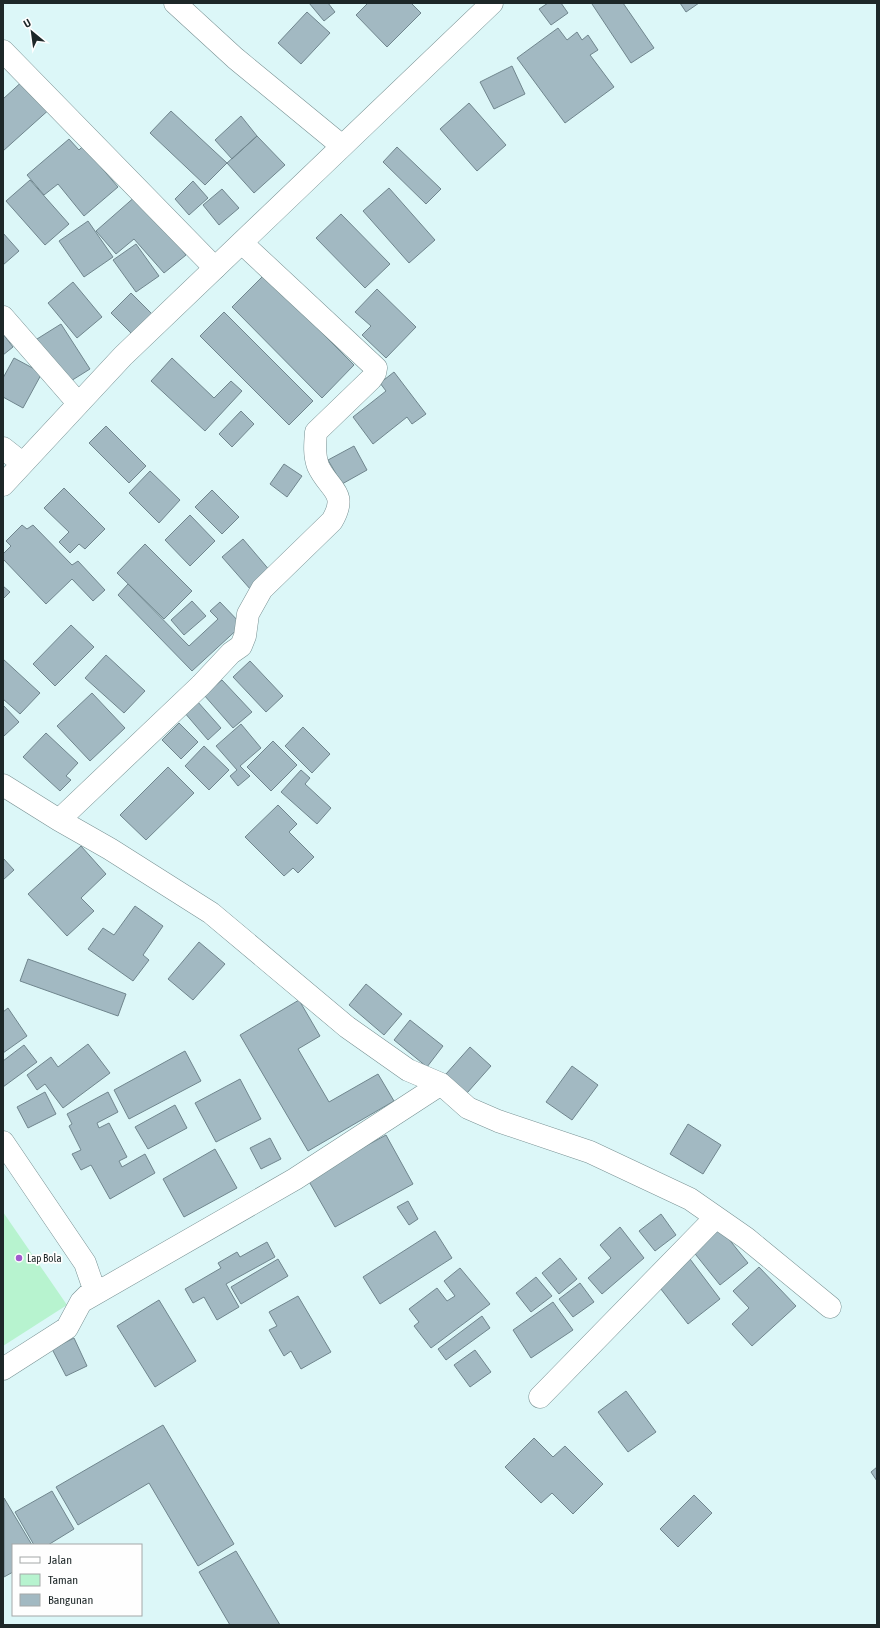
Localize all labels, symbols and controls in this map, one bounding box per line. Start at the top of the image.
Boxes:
north arrow [12,12,52,52]
text: U [21,16,33,30]
place label: Lap Bola [27,1252,62,1264]
marker: Lap Bola [14,1253,24,1263]
legend [12,1544,142,1616]
text: Jalan [48,1553,72,1567]
text: Taman [48,1573,78,1587]
text: Bangunan [48,1593,93,1607]

